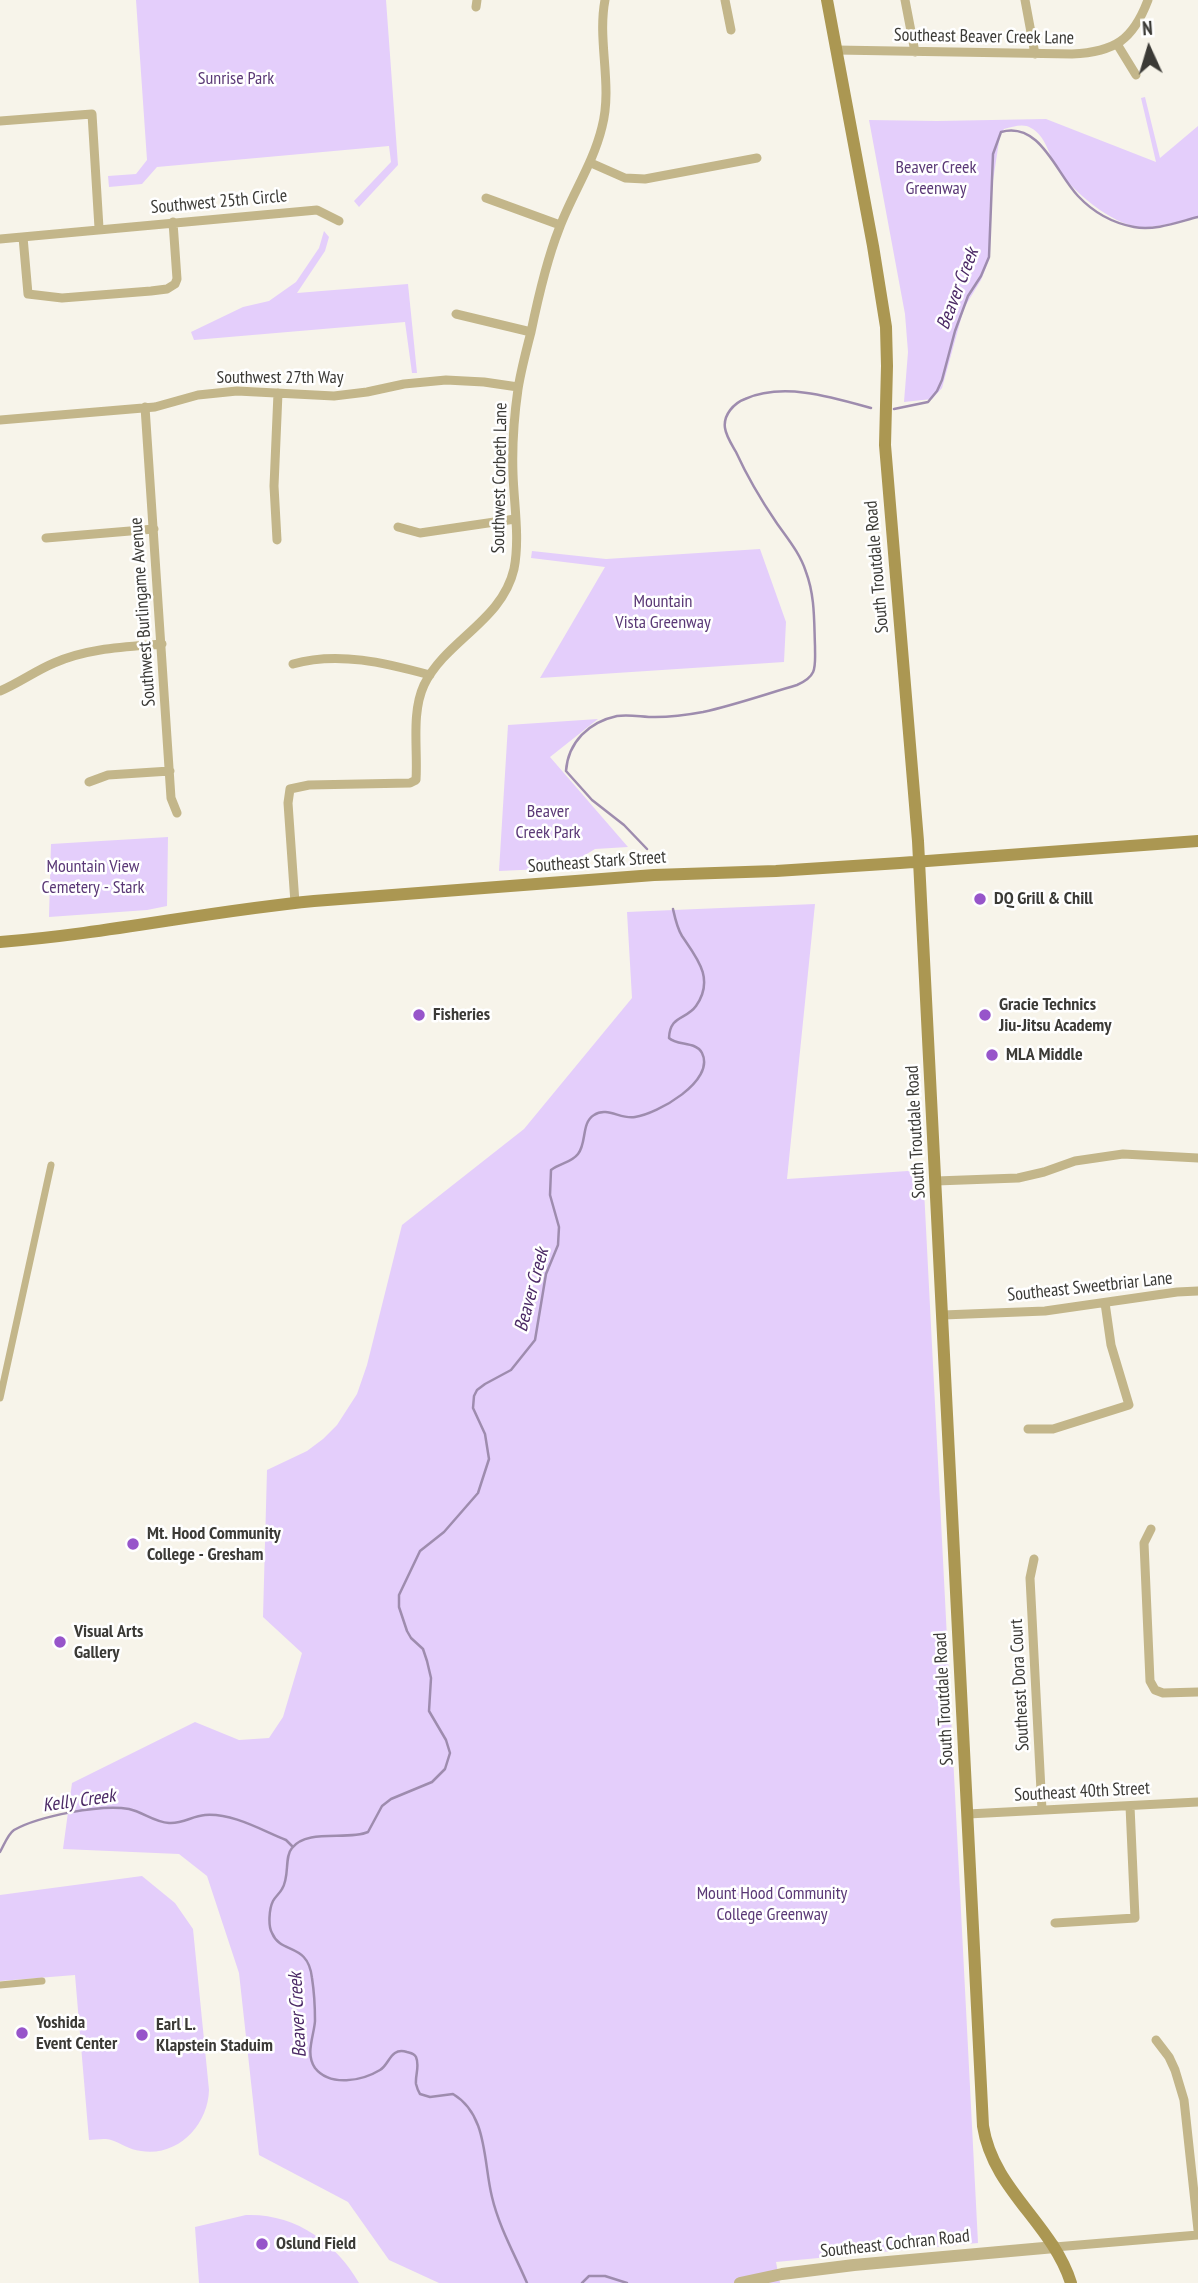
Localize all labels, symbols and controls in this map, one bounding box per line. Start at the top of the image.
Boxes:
north arrow [1114,14,1184,84]
text: N [1142,16,1153,40]
street label: Southeast Beaver Creek Lane [894,25,1074,49]
park label: Sunrise Park [198,68,274,90]
park label: Beaver Creek Greenway [896,157,976,200]
street label: Southwest 25th Circle [150,185,288,219]
water label: Beaver Creek [932,245,984,333]
street label: Southwest 27th Way [216,367,344,389]
street label: Southwest Corbeth Lane [488,402,512,554]
street label: South Troutdale Road [860,500,894,634]
street label: Southwest Burlingame Avenue [126,517,160,707]
park label: Mountain Vista Greenway [615,591,711,634]
park label: Beaver Creek Park [515,801,581,844]
street label: Southeast Stark Street [527,846,667,878]
park label: Mountain View Cemetery - Stark [42,856,144,898]
place label: DQ Grill & Chill [994,888,1093,910]
marker: DQ Grill & Chill [972,891,988,907]
place label: Gracie Technics Jiu-Jitsu Academy [999,994,1111,1036]
place label: Fisheries [433,1004,490,1026]
marker: Fisheries [411,1007,427,1023]
marker: Gracie Technics Jiu-Jitsu Academy [977,1007,993,1023]
place label: MLA Middle [1006,1044,1083,1066]
marker: MLA Middle [984,1047,1000,1063]
street label: South Troutdale Road [902,1065,930,1199]
water label: Beaver Creek [510,1246,554,1334]
street label: Southeast Sweetbriar Lane [1006,1268,1174,1306]
place label: Mt. Hood Community College - Gresham [147,1523,281,1566]
marker: Mt. Hood Community College - Gresham [125,1536,141,1552]
street label: Southeast Dora Court [1006,1618,1034,1752]
place label: Visual Arts Gallery [74,1621,143,1664]
street label: South Troutdale Road [930,1632,958,1766]
marker: Visual Arts Gallery [52,1634,68,1650]
street label: Southeast 40th Street [1014,1778,1150,1806]
water label: Kelly Creek [41,1785,117,1817]
park label: Mount Hood Community College Greenway [697,1883,847,1926]
water label: Beaver Creek [284,1972,312,2058]
place label: Yoshida Event Center [36,2012,117,2054]
place label: Earl L. Klapstein Staduim [156,2014,273,2056]
marker: Yoshida Event Center [14,2025,30,2041]
marker: Earl L. Klapstein Staduim [134,2027,150,2043]
street label: Southeast Cochran Road [819,2225,971,2263]
place label: Oslund Field [276,2233,356,2255]
marker: Oslund Field [254,2236,270,2252]

